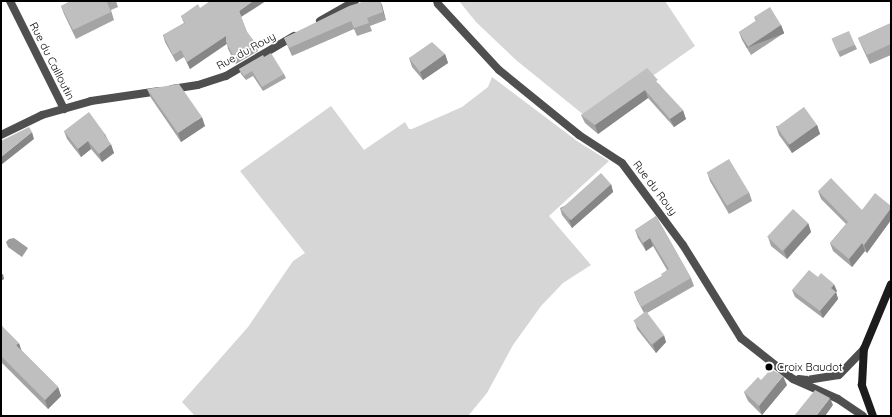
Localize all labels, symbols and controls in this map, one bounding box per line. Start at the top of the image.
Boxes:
street label: Rue du Cailloutin [27,20,77,102]
street label: Rue du Rouy [214,29,278,73]
street label: Rue du Rouy [630,158,680,218]
place label: Croix Baudot [777,360,843,374]
marker: Croix Baudot [764,362,774,372]

